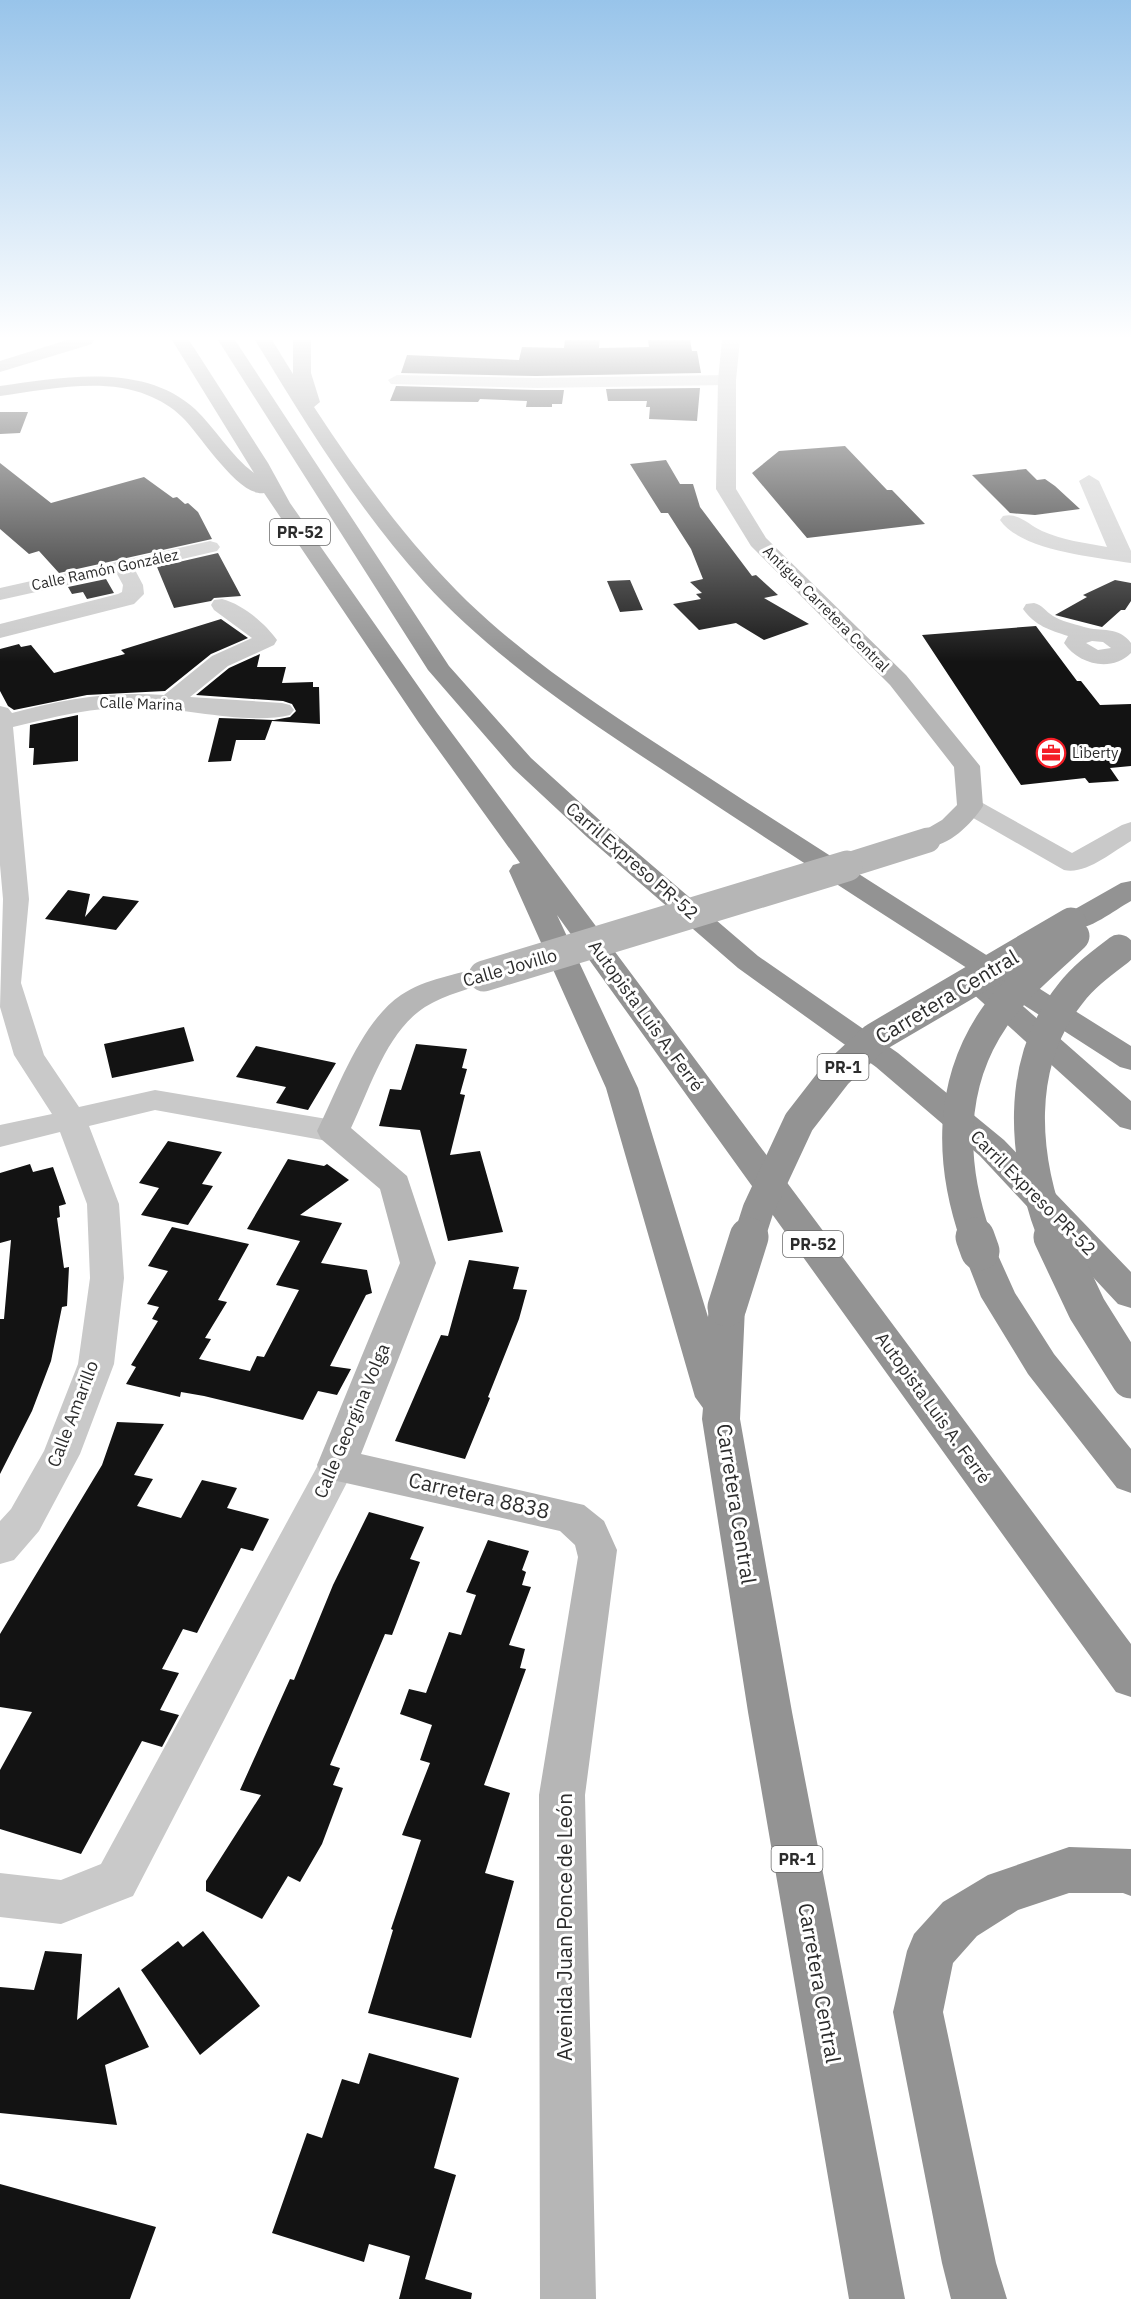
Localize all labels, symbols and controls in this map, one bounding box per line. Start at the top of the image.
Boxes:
road number: PR-52 [270,519,330,545]
street label: Antigua Carretera Central [759,542,893,676]
street label: Calle Ramón González [30,545,180,594]
street label: Calle Marina [99,693,183,714]
office icon: Liberty [1035,737,1067,769]
place label: Liberty [1072,743,1119,762]
street label: Carril Expreso PR-52 [561,797,703,924]
street label: Autopista Luis A. Ferré [584,935,709,1096]
street label: Carretera Central [870,942,1023,1050]
street label: Calle Jovillo [460,943,560,992]
road number: PR-1 [818,1054,868,1080]
street label: Carril Expreso PR-52 [966,1125,1101,1260]
road number: PR-52 [783,1231,843,1257]
street label: Autopista Luis A. Ferré [871,1327,996,1488]
street label: Calle Georgina Volga [309,1340,395,1502]
street label: Calle Amarillo [42,1357,103,1470]
street label: Carretera Central [710,1422,764,1586]
street label: Carretera 8838 [406,1465,553,1525]
street label: Avenida Juan Ponce de León [550,1793,578,2061]
road number: PR-1 [772,1846,822,1872]
street label: Carretera Central [792,1901,848,2065]

